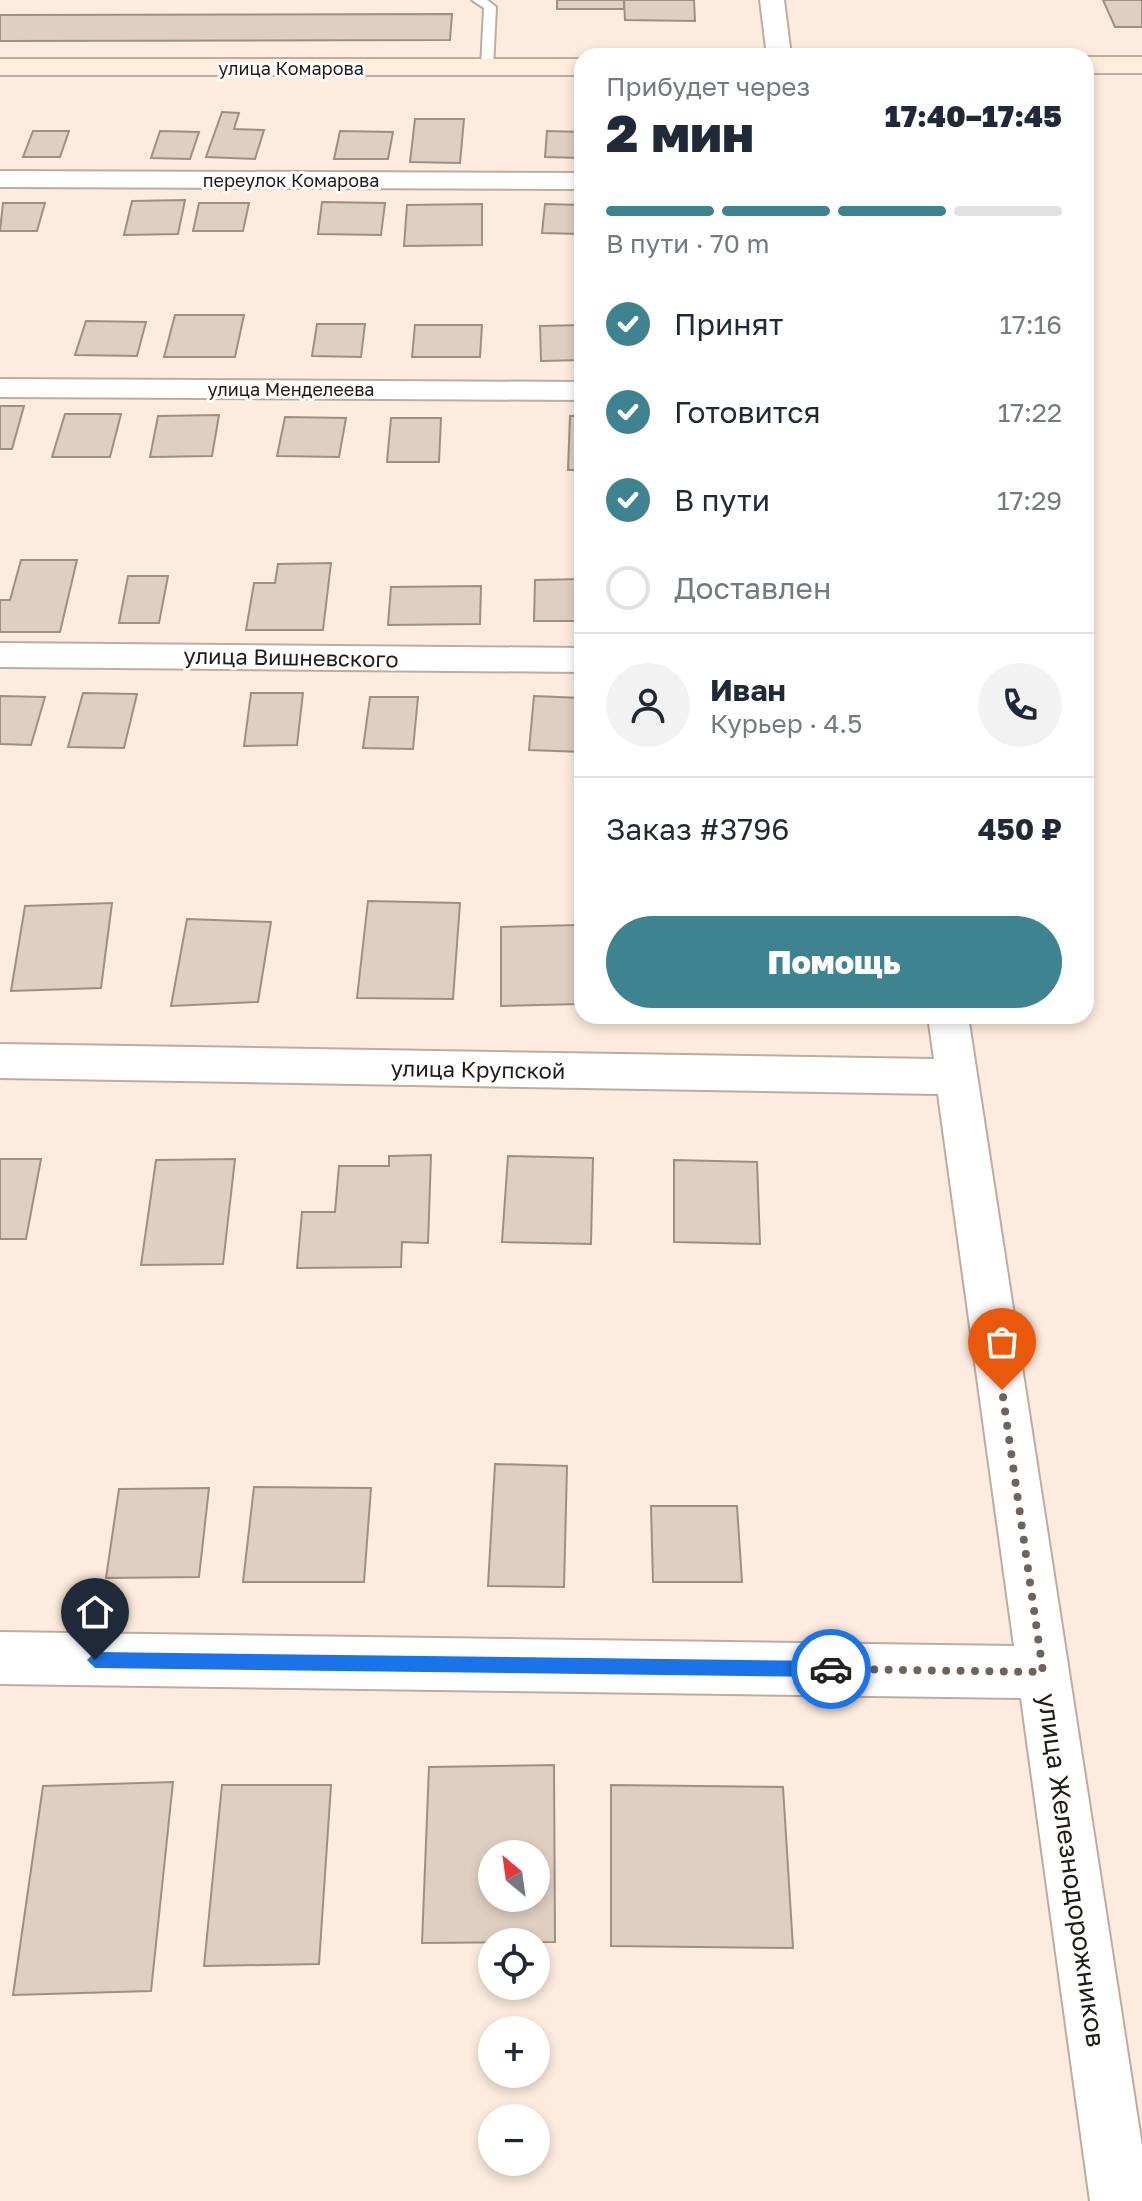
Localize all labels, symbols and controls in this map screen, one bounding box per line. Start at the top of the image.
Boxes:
street label: улица Комарова [218,57,364,79]
text: Прибудет через [606,71,810,102]
text: 17:40–17:45 [885,98,1062,134]
text: 2 мин [606,101,754,163]
street label: переулок Комарова [203,169,379,191]
text: В пути · 70 m [606,228,769,259]
icon: check [606,302,650,346]
text: Принят [674,306,783,342]
text: 17:16 [999,309,1062,340]
street label: улица Менделеева [207,378,375,400]
icon: check [606,390,650,434]
text: Готовится [674,394,821,430]
text: 17:22 [998,397,1062,428]
icon: check [606,478,650,522]
text: В пути [674,482,770,518]
text: 17:29 [997,485,1062,516]
text: Доставлен [674,570,831,606]
street label: улица Вишневского [183,642,399,672]
button: person [606,663,690,747]
button: phone [978,663,1062,747]
text: Иван [710,672,786,708]
text: Курьер · 4.5 [710,708,862,739]
text: Заказ #3796 [606,811,789,847]
text: 450 ₽ [978,811,1062,847]
button: Помощь [606,916,1062,1008]
street label: улица Крупской [390,1054,566,1084]
pin [968,1308,1036,1390]
icon: bag [980,1320,1024,1364]
pin [61,1578,129,1660]
icon: home [73,1590,117,1634]
courier [791,1629,871,1709]
icon: car [809,1647,853,1691]
street label: улица Железнодорожников [1032,1691,1112,2049]
north arrow [478,1840,550,1912]
map controls [478,1840,550,2176]
button: locate [478,1928,550,2000]
button: + [478,2016,550,2088]
button: − [478,2104,550,2176]

